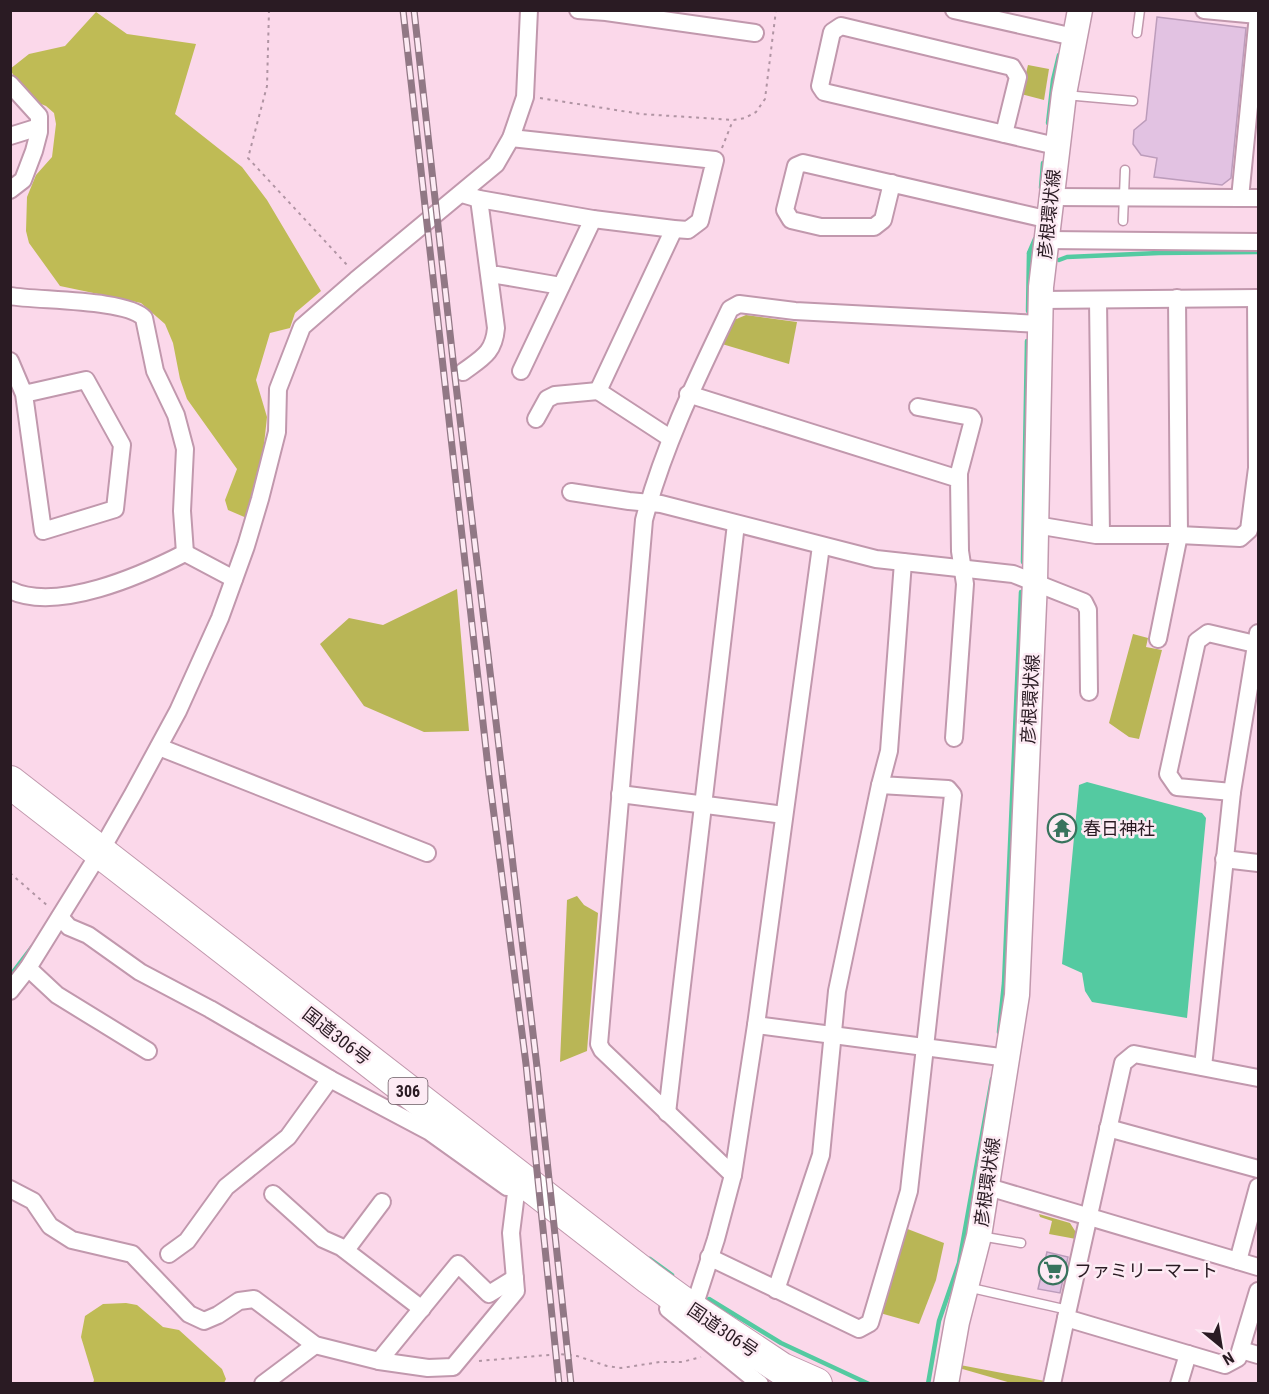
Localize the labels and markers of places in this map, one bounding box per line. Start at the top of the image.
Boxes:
temple icon: 春日神社 [1046,812,1078,844]
place label: 春日神社 [1083,818,1155,839]
supermarket icon: ファミリーマート [1037,1254,1069,1286]
place label: ファミリーマート [1074,1260,1218,1281]

